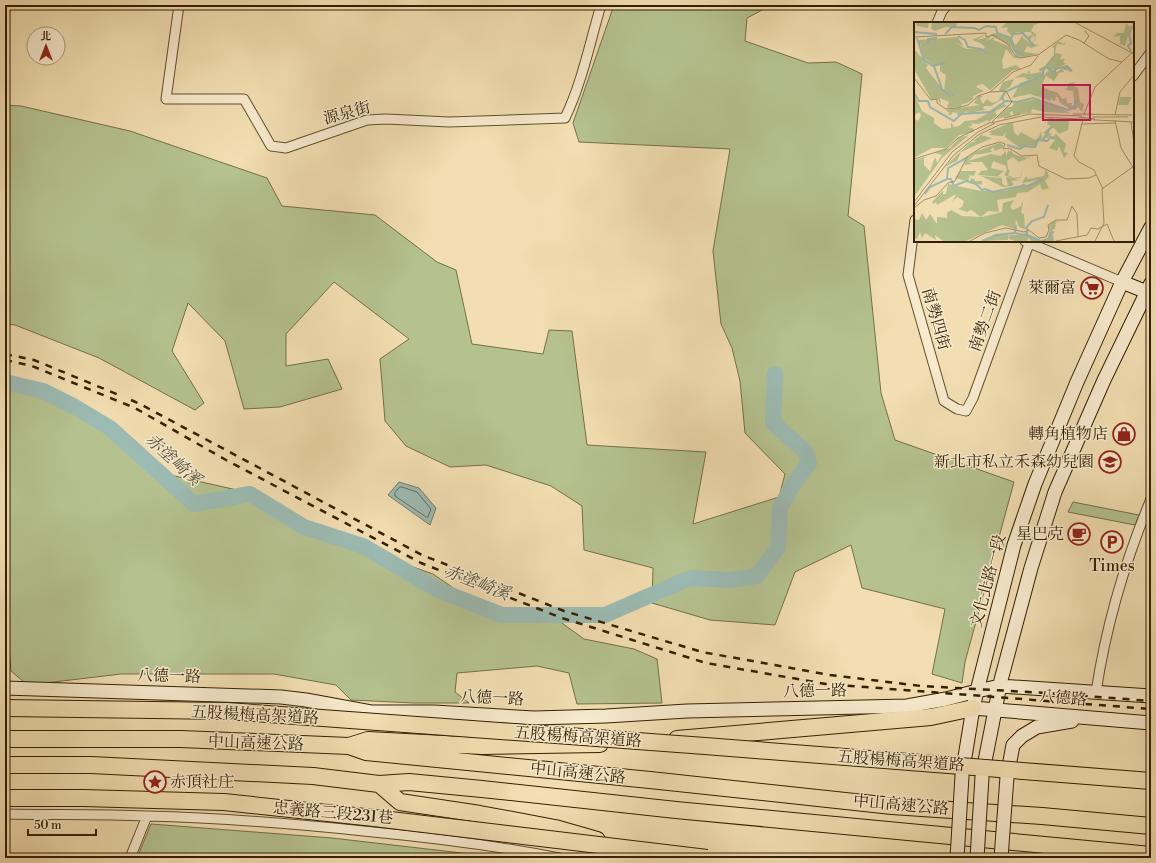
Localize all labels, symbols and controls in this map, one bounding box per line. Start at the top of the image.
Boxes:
inset map [914,22,1134,242]
north arrow [26,26,66,66]
text: 北 [41,30,52,44]
street label: 源泉街 [321,97,373,129]
supermarket icon: 萊爾富 [1079,275,1105,301]
place label: 萊爾富 [1028,278,1076,298]
street label: 南勢四街 [918,285,954,353]
street label: 南勢二街 [965,288,1005,354]
shop icon: 轉角植物店 [1111,421,1137,447]
place label: 轉角植物店 [1028,424,1108,444]
water label: 赤塗崎溪 [140,429,207,492]
school or university icon: 新北市私立禾森幼兒園 [1097,449,1123,475]
place label: 新北市私立禾森幼兒園 [934,452,1094,472]
cafe icon: 星巴克 [1066,521,1092,547]
place label: 星巴克 [1016,524,1064,544]
parking icon: Times [1099,529,1125,555]
street label: 文化北路一段 [966,532,1010,630]
place label: Times [1089,556,1135,576]
water label: 赤塗崎溪 [441,561,515,606]
street label: 八德一路 [137,665,201,687]
street label: 八德一路 [783,680,847,702]
street label: 八德一路 [460,686,524,710]
street label: 八德路 [1038,686,1088,710]
street label: 五股楊梅高架道路 [191,702,319,728]
street label: 五股楊梅高架道路 [513,723,643,751]
street label: 中山高速公路 [208,731,304,755]
street label: 五股楊梅高架道路 [836,747,966,775]
street label: 中山高速公路 [529,758,627,788]
place icon: 赤頂社庄 [142,769,168,795]
place label: 赤頂社庄 [170,772,234,792]
street label: 中山高速公路 [852,791,950,819]
street label: 忠義路三段231巷 [272,798,394,828]
scale bar [28,811,96,837]
text: 50 m [34,818,62,833]

